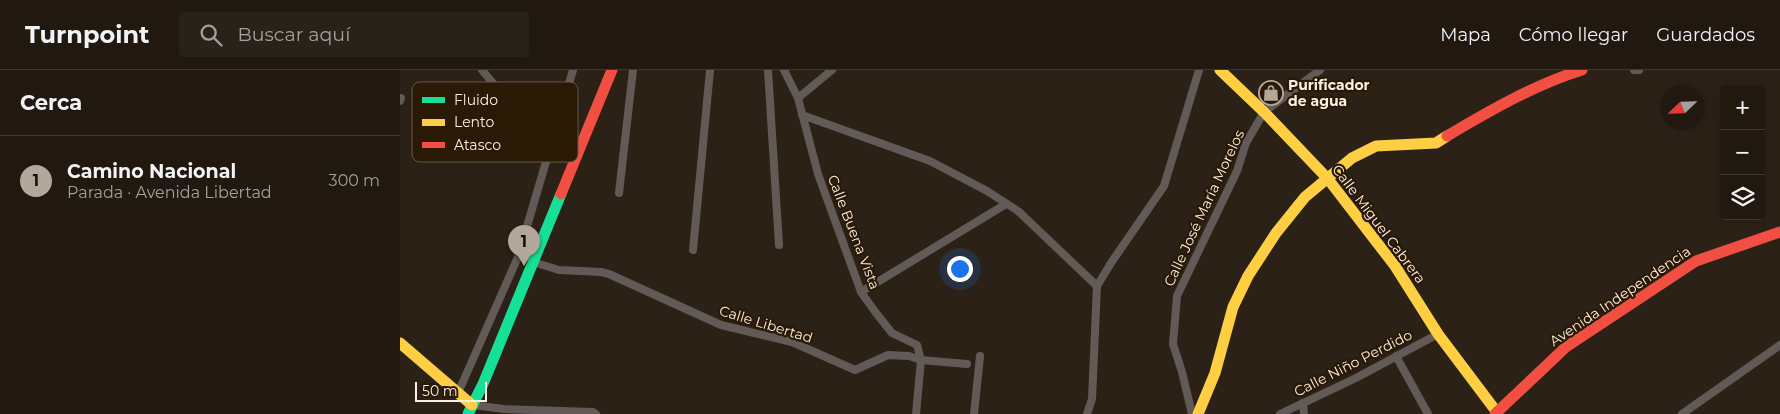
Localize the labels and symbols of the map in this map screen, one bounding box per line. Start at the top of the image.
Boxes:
place label: Purificador de agua [1288,76,1370,110]
shop icon: Purificador de agua [1258,80,1284,106]
legend [412,82,578,162]
north arrow [1660,85,1705,130]
text: Fluido [454,91,498,109]
text: Lento [454,113,494,131]
street label: Calle José María Morelos [1160,127,1248,289]
text: Atasco [454,136,501,154]
street label: Calle Miguel Cabrera [1328,161,1430,287]
street label: Calle Buena Vista [824,172,884,292]
pin: 1 [508,225,540,266]
street label: Avenida Independencia [1546,242,1694,350]
your location [947,256,973,282]
street label: Calle Libertad [717,301,815,347]
street label: Calle Niño Perdido [1291,325,1415,401]
scale bar [415,379,488,402]

